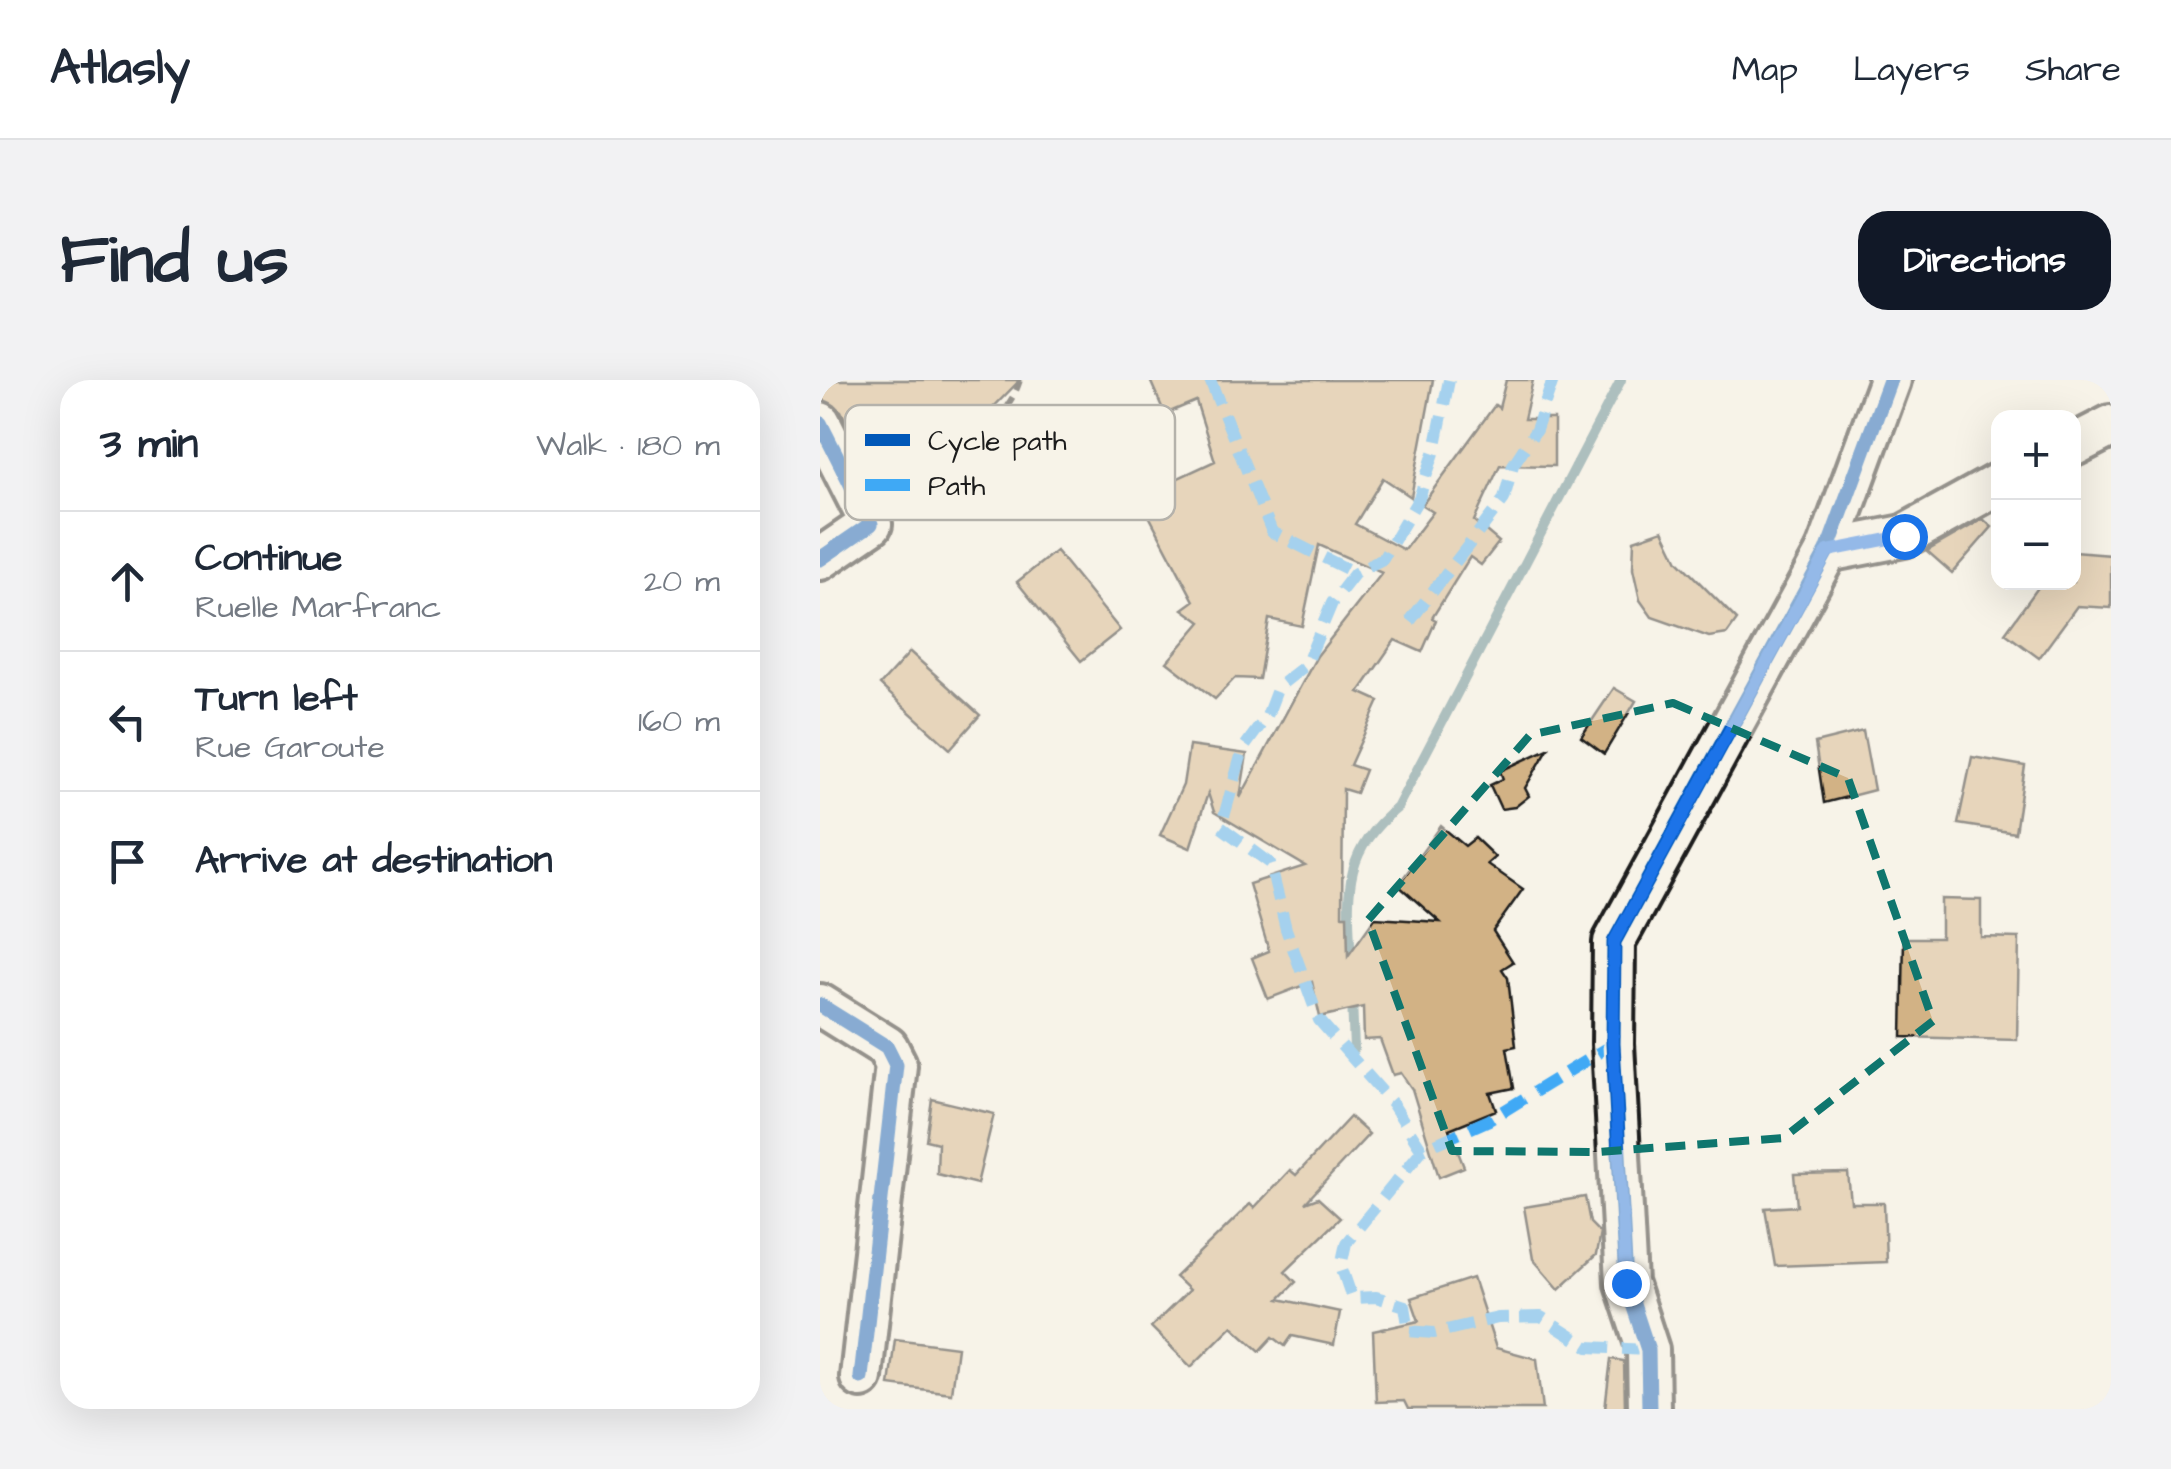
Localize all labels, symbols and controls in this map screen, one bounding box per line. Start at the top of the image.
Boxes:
text: Atlasly [50,36,190,102]
text: Map [1732,45,1798,94]
text: Layers [1853,45,1970,94]
text: Share [2025,45,2121,94]
button: Directions [1858,211,2111,310]
text: Find us [60,212,289,309]
legend [845,405,1175,520]
map controls [1991,410,2081,590]
button: + [1991,410,2081,500]
text: 3 min [100,416,198,474]
text: Cycle path [928,422,1067,463]
text: Walk · 180 m [536,423,720,468]
text: Path [928,467,985,506]
button: − [1991,500,2081,590]
route start [1882,514,1928,560]
text: Continue [195,533,342,585]
icon: ahead [100,554,155,609]
text: 20 m [644,559,720,604]
text: Ruelle Marfranc [195,585,441,630]
text: Turn left [195,673,358,725]
icon: left [100,694,155,749]
text: 160 m [638,699,720,744]
text: Rue Garoute [195,725,385,770]
icon: arrive [100,834,155,889]
text: Arrive at destination [195,835,552,887]
route end [1604,1261,1650,1307]

